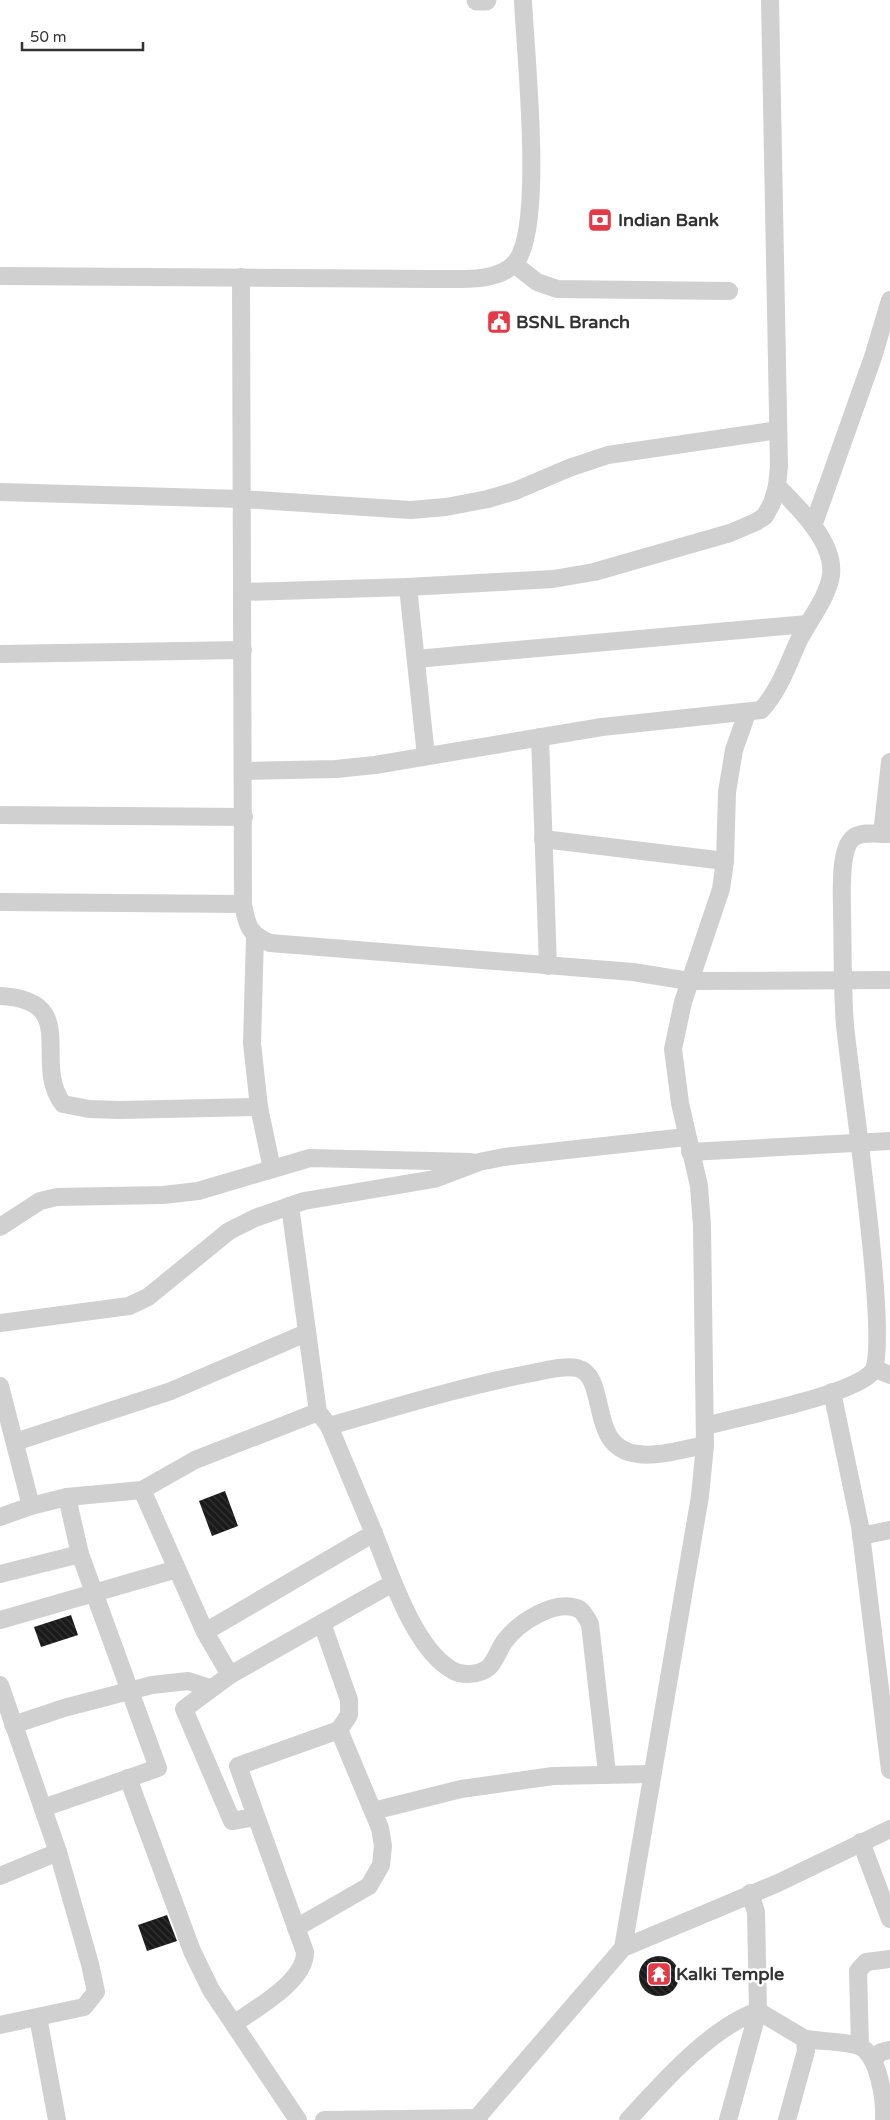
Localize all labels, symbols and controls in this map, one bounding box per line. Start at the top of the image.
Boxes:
scale bar [22,20,144,52]
text: 50 m [30,28,67,46]
bank icon: Indian Bank [587,207,613,233]
place label: Indian Bank [618,209,719,231]
public building icon: BSNL Branch [486,309,512,335]
place label: BSNL Branch [516,311,630,333]
temple icon: Kalki Temple [646,1961,672,1987]
place label: Kalki Temple [676,1963,784,1985]

